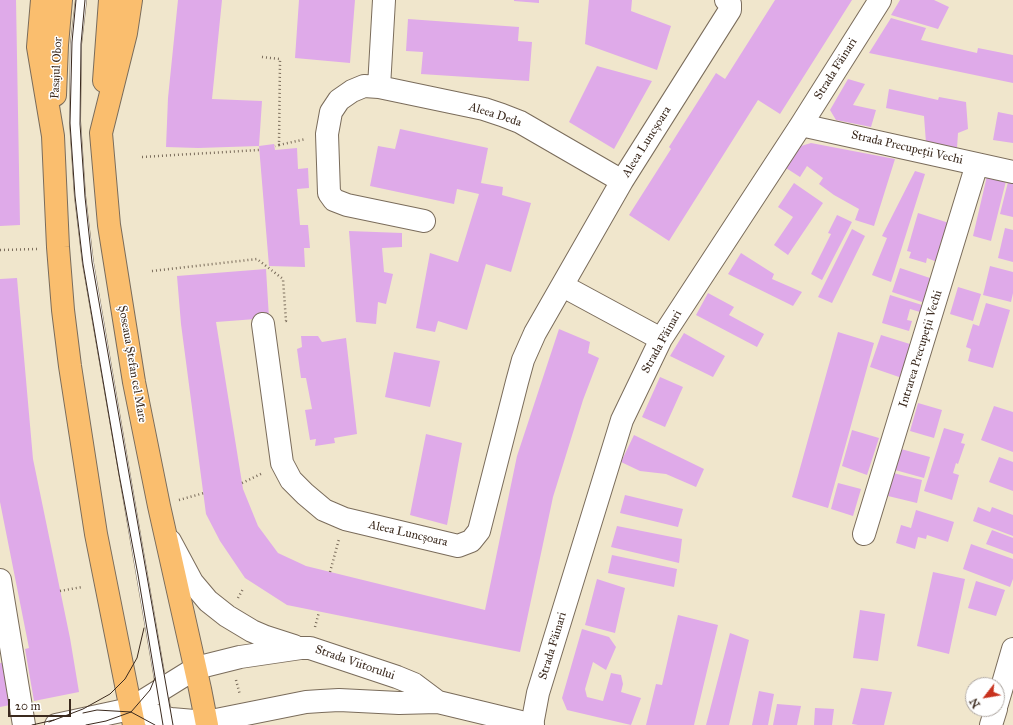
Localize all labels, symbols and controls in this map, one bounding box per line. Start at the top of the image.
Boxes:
street label: Strada Făinari [811,36,861,102]
street label: Pasajul Obor [48,37,66,99]
street label: Aleea Deda [467,100,523,130]
street label: Aleea Luncșoara [619,104,675,180]
street label: Strada Precupeții Vechi [850,128,964,168]
street label: Intrarea Precupeții Vechi [896,289,946,409]
street label: Șoseaua Ștefan cel Mare [115,304,149,424]
street label: Strada Făinari [639,308,685,376]
street label: Aleea Luncșoara [367,518,449,550]
street label: Strada Făinari [536,610,570,682]
street label: Strada Viitorului [313,643,397,683]
north arrow [965,677,1005,717]
scale bar [10,691,73,717]
text: N [967,696,983,710]
text: 20 m [15,699,41,713]

